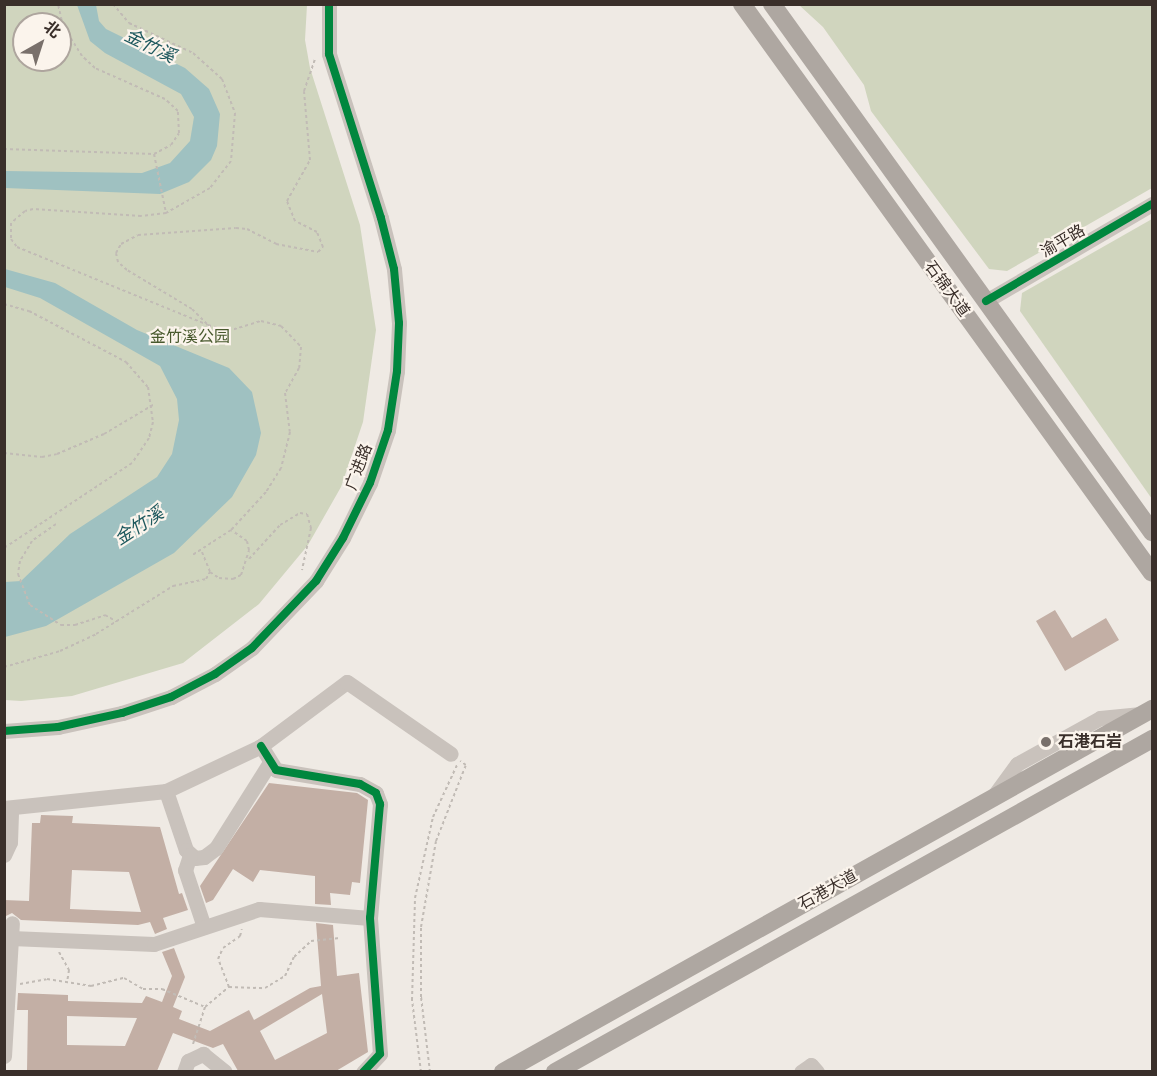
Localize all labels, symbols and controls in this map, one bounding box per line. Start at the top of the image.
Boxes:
north arrow [12,12,72,72]
text: 北 [40,17,65,42]
water label: 金竹溪 [121,24,179,68]
street label: 渝平路 [1037,221,1089,261]
street label: 石锦大道 [920,257,974,321]
park label: 金竹溪公园 [150,327,230,347]
street label: 广进路 [341,441,377,493]
water label: 金竹溪 [110,502,168,550]
place label: 石港石岩 [1058,732,1122,752]
marker: 石港石岩 [1039,735,1053,749]
street label: 石港大道 [795,866,861,914]

